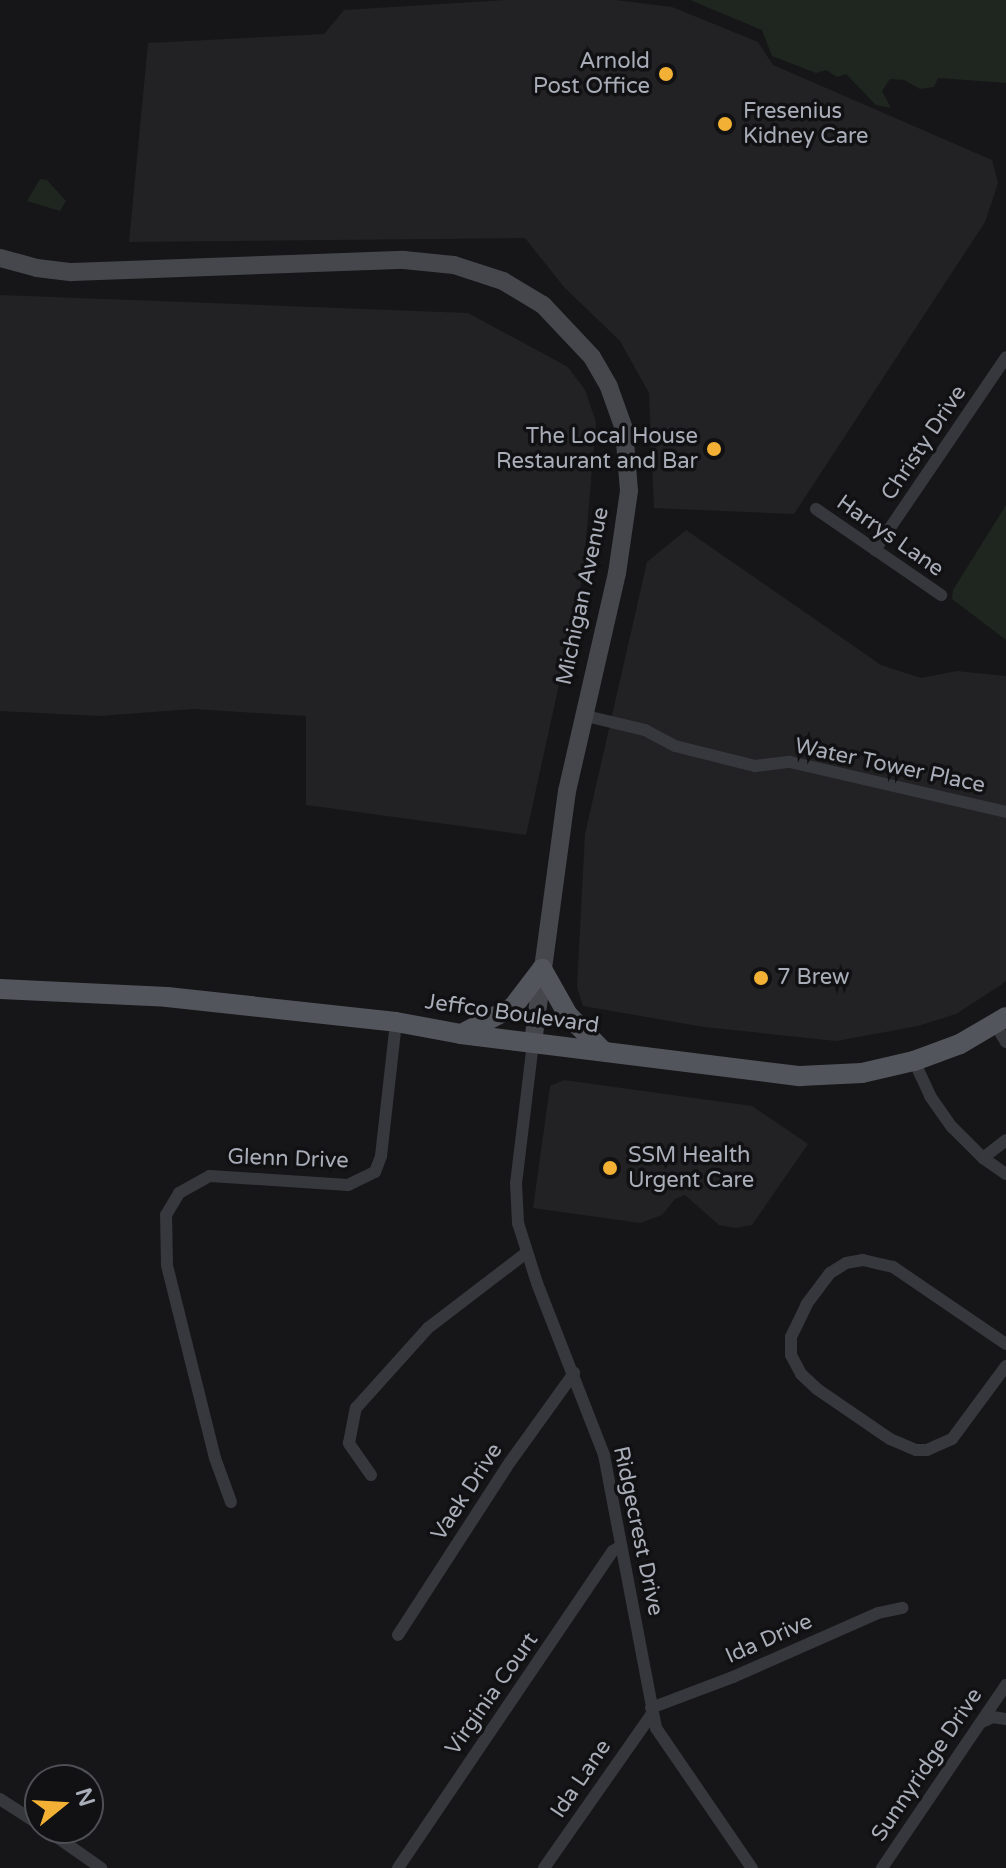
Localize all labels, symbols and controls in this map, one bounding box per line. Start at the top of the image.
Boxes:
place label: Arnold Post Office [533,48,650,100]
marker: Arnold Post Office [657,65,675,83]
place label: Fresenius Kidney Care [743,98,869,150]
marker: Fresenius Kidney Care [714,113,736,135]
street label: Christy Drive [876,380,972,506]
place label: The Local House Restaurant and Bar [496,423,698,474]
marker: The Local House Restaurant and Bar [705,440,723,458]
street label: Harrys Lane [831,489,949,583]
street label: Michigan Avenue [551,505,615,687]
street label: Water Tower Place [792,733,988,799]
place label: 7 Brew [777,965,849,991]
marker: 7 Brew [752,969,770,987]
street label: Jeffco Boulevard [423,989,601,1039]
place label: SSM Health Urgent Care [628,1142,754,1194]
street label: Glenn Drive [227,1144,349,1174]
marker: SSM Health Urgent Care [599,1157,621,1179]
street label: Vaek Drive [426,1438,508,1546]
street label: Ridgecrest Drive [607,1444,669,1618]
street label: Ida Drive [722,1608,816,1670]
street label: Virginia Court [440,1628,544,1760]
street label: Sunnyridge Drive [866,1683,988,1847]
street label: Ida Lane [545,1735,617,1823]
north arrow [24,1764,104,1844]
text: N [70,1785,100,1810]

